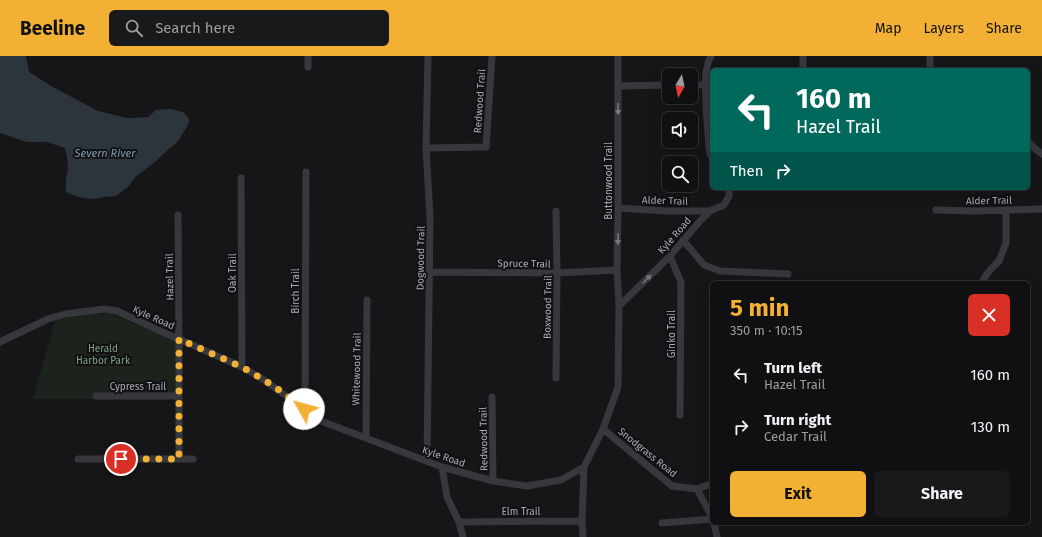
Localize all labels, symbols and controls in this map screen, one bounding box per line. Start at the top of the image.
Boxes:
search box [109,10,389,46]
text: Beeline [20,17,85,40]
icon: search [123,17,145,39]
text: Search here [155,19,235,37]
text: Map [875,20,901,37]
text: Layers [923,20,964,37]
text: Share [986,20,1022,37]
street label: Redwood Trail [472,68,488,134]
north arrow [662,68,698,104]
map controls [662,68,698,192]
text: 160 m [796,82,871,115]
icon: left [730,84,782,136]
one-way arrow [615,103,621,116]
button: sound [662,112,698,148]
text: Hazel Trail [796,116,881,138]
street label: Buttonwood Trail [603,142,615,220]
water label: Severn River [74,147,136,160]
button: search [662,156,698,192]
icon: right [772,160,794,182]
text: Then [730,162,764,180]
street label: Alder Trail [642,194,688,208]
street label: Alder Trail [966,195,1012,207]
street label: Kyle Road [656,215,694,256]
street label: Dogwood Trail [414,226,428,290]
one-way arrow [615,233,621,246]
street label: Hazel Trail [164,253,176,301]
street label: Oak Trail [227,253,239,293]
street label: Spruce Trail [497,258,551,270]
street label: Birch Trail [290,268,302,314]
one-way arrow [642,274,652,284]
street label: Boxwood Trail [541,275,555,339]
text: 5 min [730,294,789,322]
button: close [968,294,1010,336]
street label: Kyle Road [131,303,176,333]
street label: Ginko Trail [666,310,678,358]
text: 350 m · 10:15 [730,323,802,338]
street label: Whitewood Trail [350,332,364,406]
park label: Herald Harbor Park [76,343,131,367]
text: Turn left [764,359,822,377]
icon: left [730,364,752,386]
text: 160 m [970,366,1010,384]
text: Hazel Trail [764,377,825,392]
street label: Cypress Trail [110,381,166,393]
position arrow [283,388,325,430]
street label: Redwood Trail [477,407,491,471]
text: Turn right [764,411,831,429]
icon: right [730,416,752,438]
text: 130 m [971,418,1010,436]
street label: Snodgrass Road [616,425,679,480]
text: Cedar Trail [764,429,827,444]
pin [104,442,138,476]
street label: Kyle Road [421,444,467,470]
icon: arrive [110,448,132,470]
button: Exit [730,471,866,517]
button: Share [874,471,1010,517]
street label: Elm Trail [502,506,541,518]

